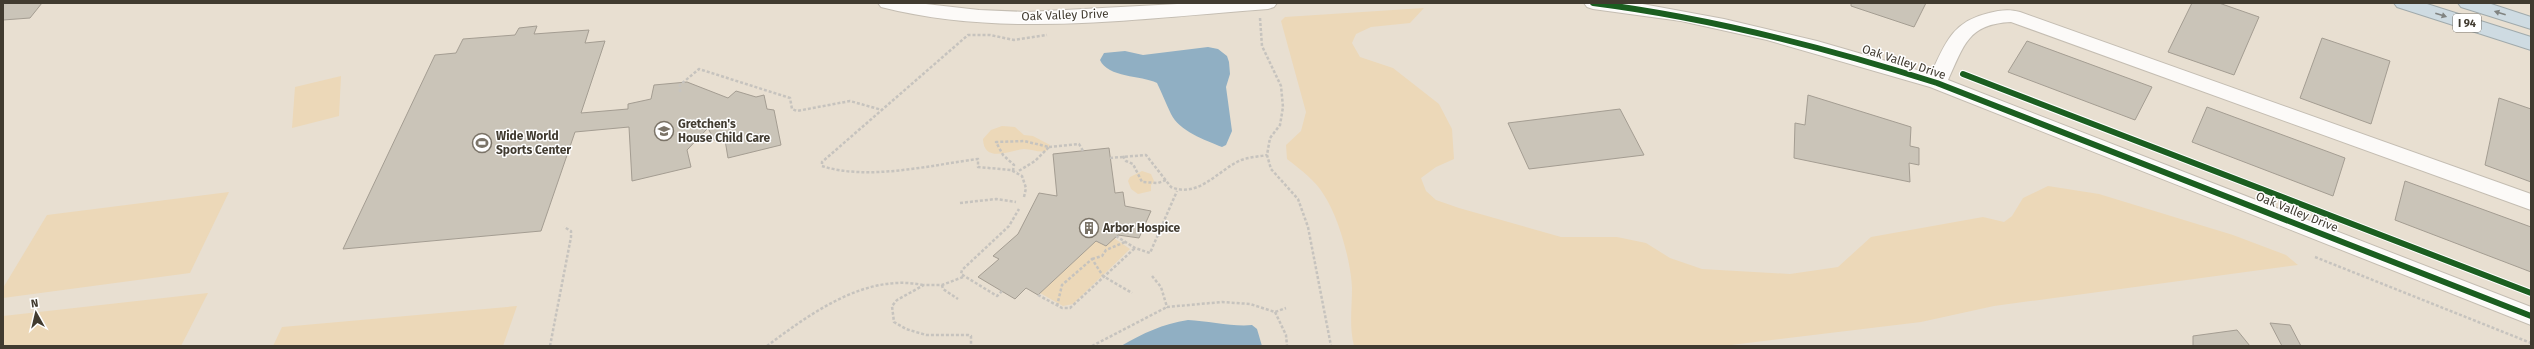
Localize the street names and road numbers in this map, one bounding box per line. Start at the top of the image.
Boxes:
street label: Oak Valley Drive [1021,6,1109,24]
road number: I 94 [2453,14,2481,32]
street label: Oak Valley Drive [1860,42,1948,82]
street label: Oak Valley Drive [2254,189,2340,235]

